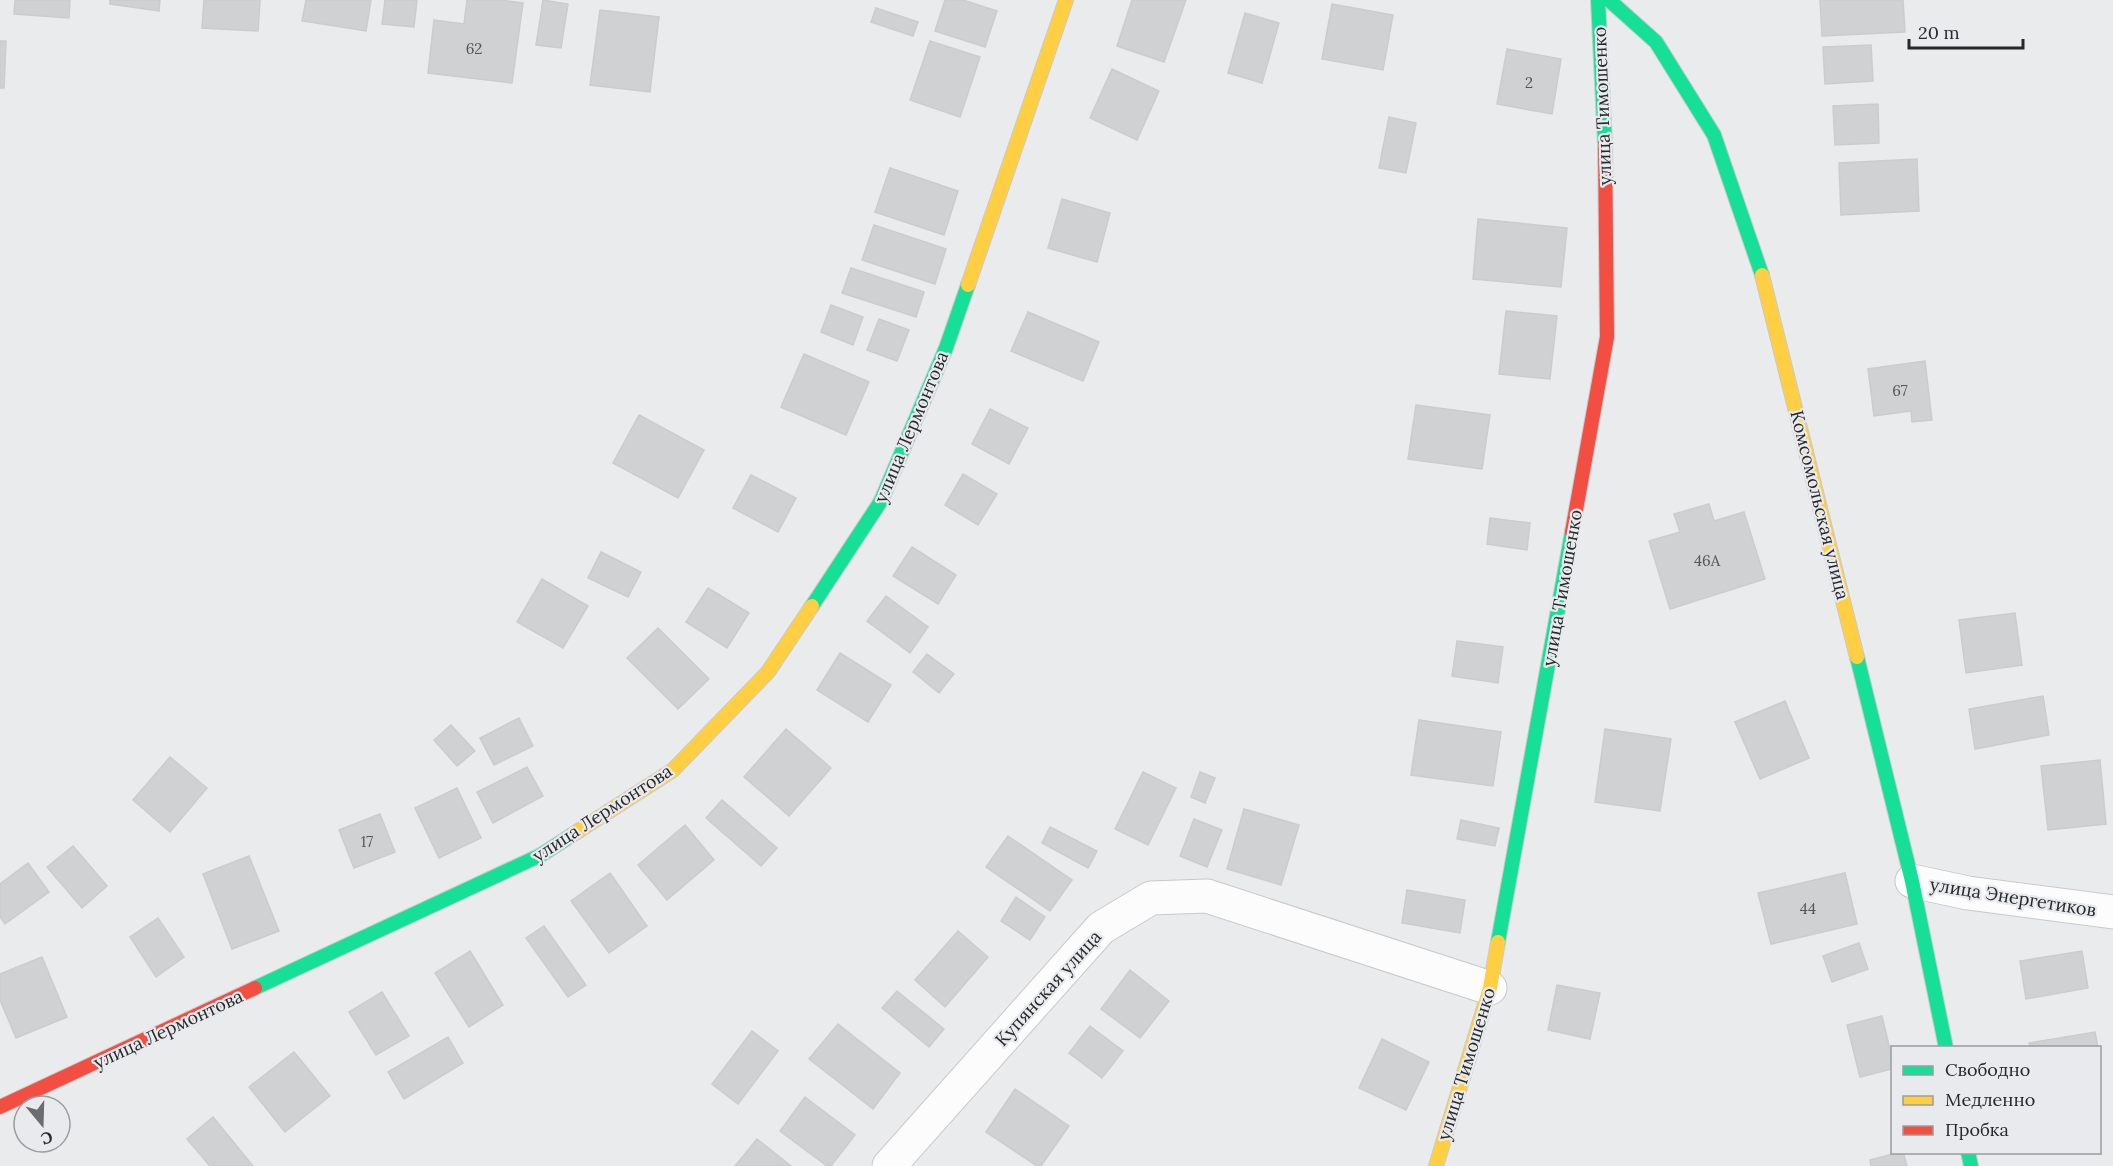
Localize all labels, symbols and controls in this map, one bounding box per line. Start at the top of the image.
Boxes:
scale bar [1909,12,2023,50]
text: 20 m [1918,21,1960,44]
street label: улица Тимошенко [1588,26,1616,186]
house number: 62 [466,39,482,58]
house number: 2 [1525,73,1533,92]
street label: улица Лермонтова [869,348,953,506]
house number: 67 [1892,381,1908,400]
street label: Комсомольская улица [1785,408,1855,602]
street label: улица Тимошенко [1537,508,1587,668]
house number: 46А [1694,551,1721,570]
street label: улица Лермонтова [528,759,676,867]
house number: 17 [361,832,373,851]
street label: улица Энергетиков [1928,872,2098,922]
house number: 44 [1800,899,1816,918]
street label: Купянская улица [990,925,1106,1051]
street label: улица Лермонтова [90,984,246,1074]
street label: улица Тимошенко [1432,985,1500,1143]
legend [1891,1046,2101,1154]
text: Свободно [1945,1058,2030,1081]
text: Медленно [1945,1088,2035,1111]
north arrow [12,1094,72,1154]
text: Пробка [1945,1118,2009,1141]
text: С [38,1127,55,1149]

